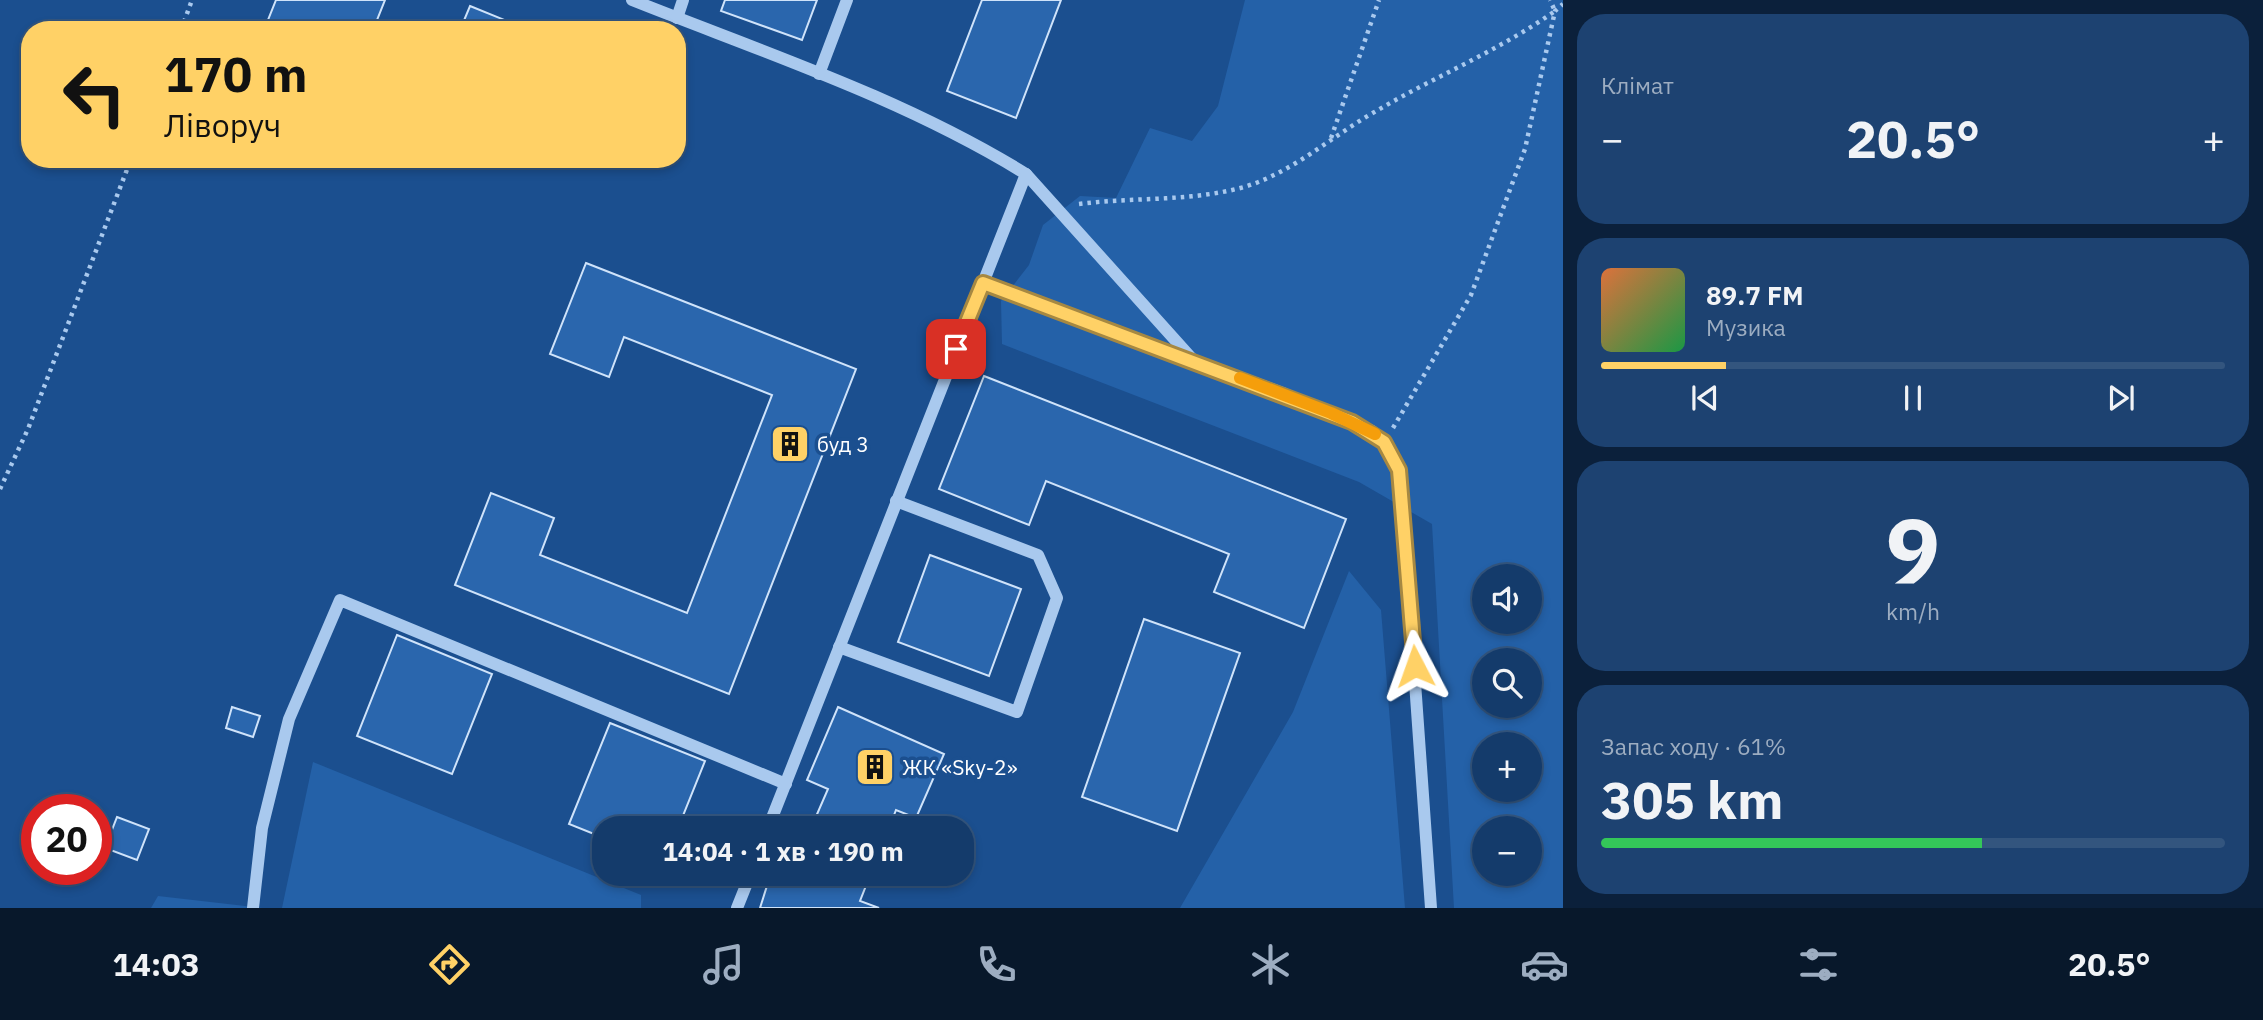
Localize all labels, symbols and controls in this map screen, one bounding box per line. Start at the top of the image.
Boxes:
text: 170 m [164,42,308,105]
icon: left [49,49,140,140]
text: Клімат [1601,70,1674,100]
text: Ліворуч [164,104,281,146]
text: 20.5° [1846,105,1980,172]
text: − [1601,114,1624,163]
text: + [2202,114,2225,163]
text: 89.7 FM [1706,278,1804,312]
text: Музика [1706,312,1786,342]
pin [926,319,986,379]
icon: arrive [937,330,975,368]
icon: previous [1686,379,1724,417]
icon: pause [1894,379,1932,417]
icon: next [2102,379,2140,417]
building icon: буд 3 [769,423,811,465]
place label: буд 3 [817,430,869,458]
text: 9 [1886,491,1940,609]
map controls [1472,564,1542,886]
button: sound [1472,564,1542,634]
text: km/h [1886,596,1940,626]
position arrow [1378,629,1452,703]
button: search [1472,648,1542,718]
text: Запас ходу · 61% [1601,731,1786,761]
button: + [1472,732,1542,802]
building icon: ЖК «Sky-2» [854,746,896,788]
place label: ЖК «Sky-2» [902,753,1018,781]
text: 305 km [1601,766,1783,833]
speed limit sign: 20 [21,794,112,885]
button: − [1472,816,1542,886]
text: 14:04 · 1 хв · 190 m [662,834,904,868]
icon: directions [425,940,474,989]
icon: music [699,940,748,989]
icon: phone [972,940,1021,989]
icon: climate [1246,940,1295,989]
icon: car [1520,940,1569,989]
icon: filters [1794,940,1843,989]
text: 14:03 [112,943,200,985]
text: 20.5° [2068,943,2151,985]

